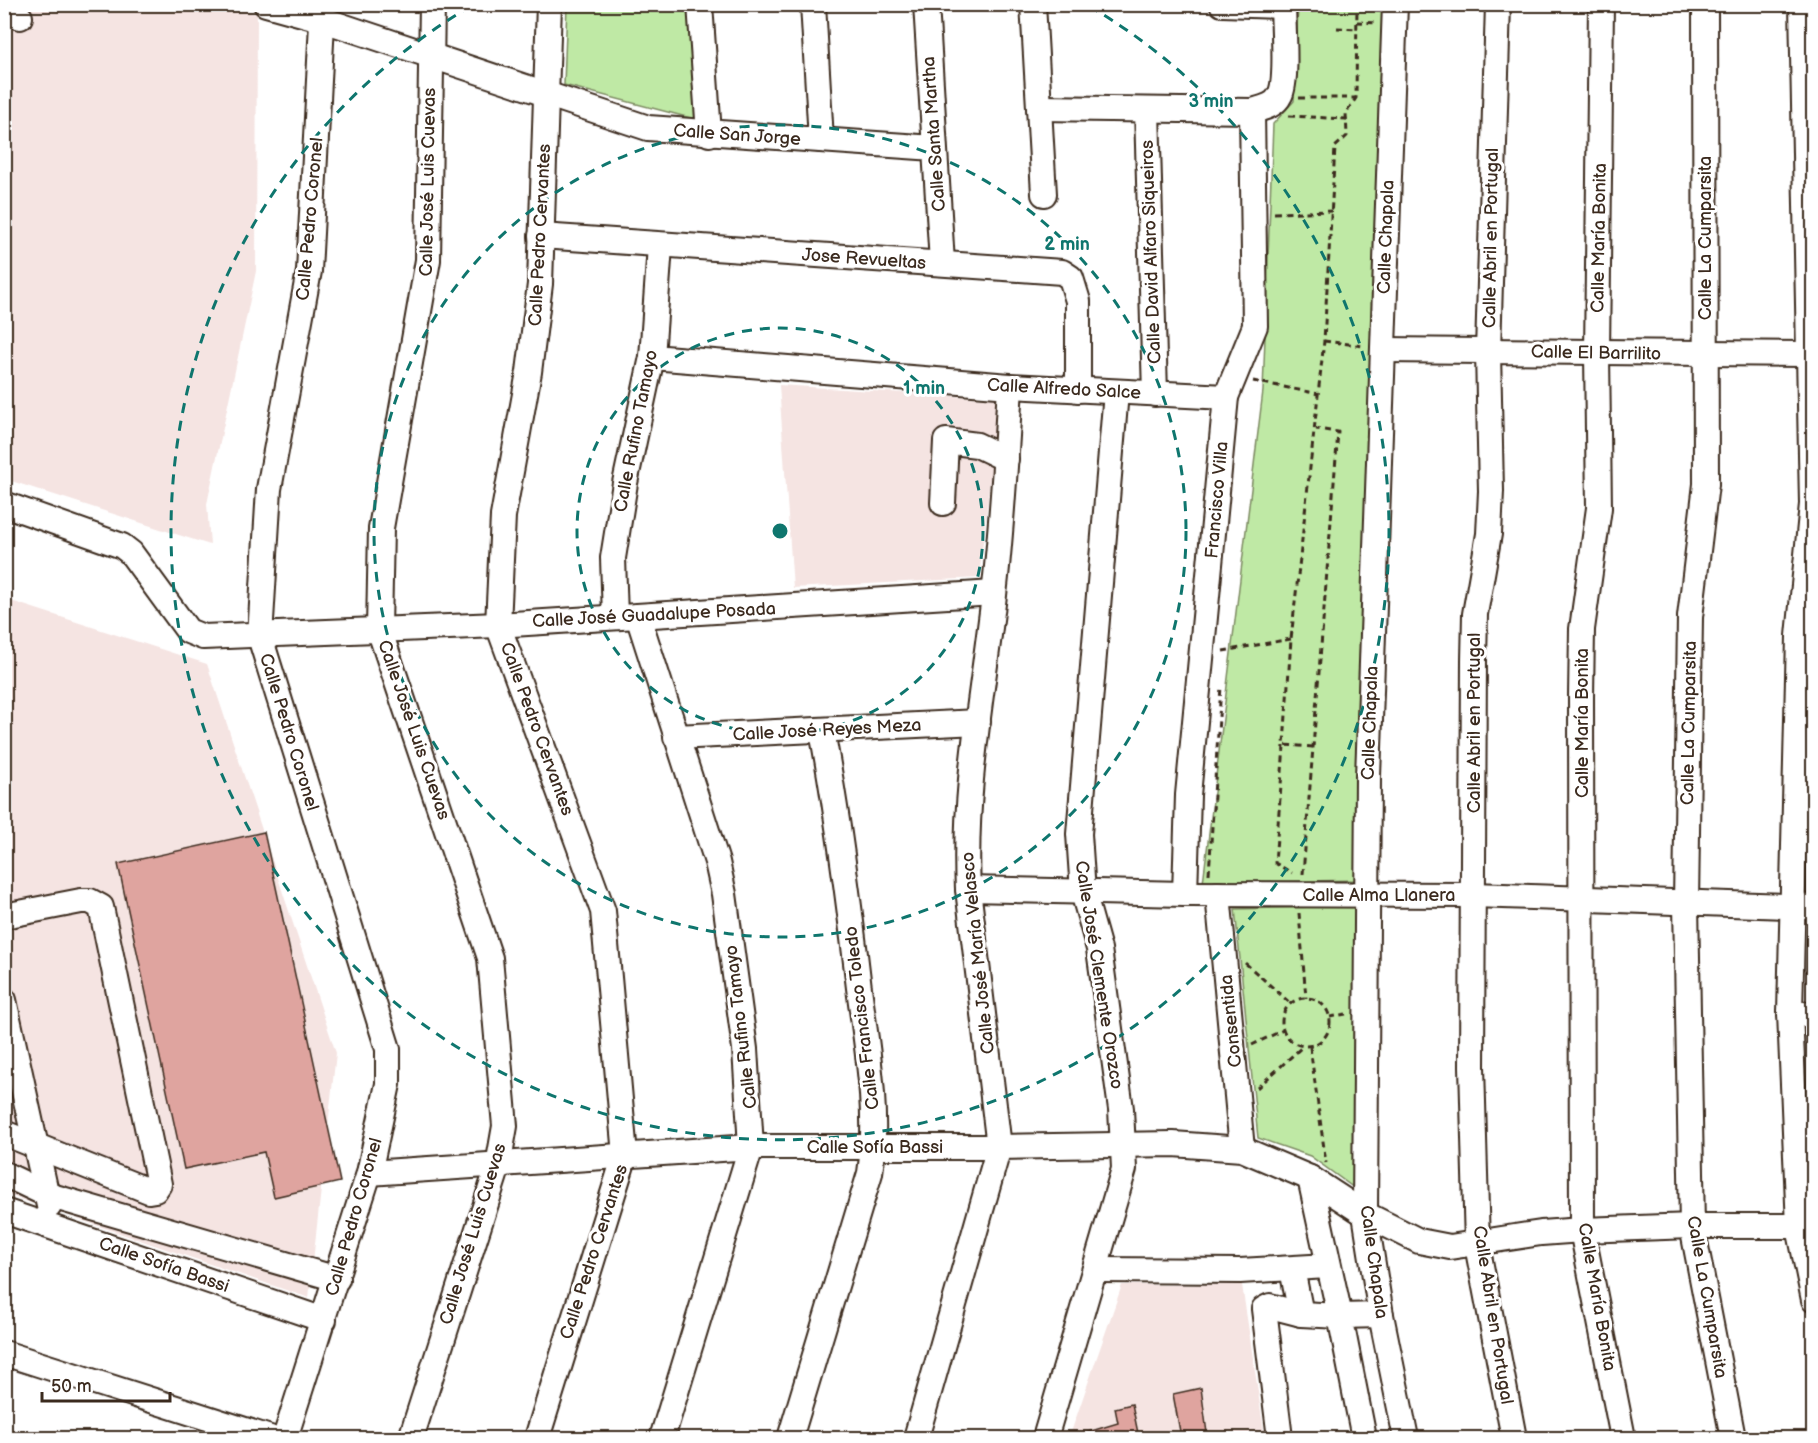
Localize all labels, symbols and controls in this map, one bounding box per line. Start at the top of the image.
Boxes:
street label: Calle Santa Martha [918,56,950,212]
street label: Calle José Luis Cuevas [416,87,440,276]
text: 3 min [1188,91,1234,112]
street label: Calle San Jorge [673,120,802,150]
street label: Calle Pedro Coronel [292,137,328,301]
street label: Calle David Alfaro Siqueiros [1137,139,1165,364]
street label: Calle Pedro Cervantes [525,143,555,327]
street label: Calle Abril en Portugal [1479,148,1503,328]
street label: Calle La Cumparsita [1695,156,1716,320]
street label: Calle María Bonita [1587,163,1611,313]
street label: Calle Chapala [1374,180,1398,294]
text: 2 min [1044,234,1090,255]
street label: Jose Revueltas [801,244,927,274]
street label: Calle El Barrilito [1531,341,1661,365]
street label: Calle Rufino Tamayo [610,348,662,514]
street label: Calle Alfredo Salce [987,374,1142,404]
text: 1 min [903,378,945,399]
street label: Francisco Villa [1201,441,1233,559]
centre of rings [770,521,790,541]
street label: Calle José Guadalupe Posada [532,598,776,632]
street label: Calle Abril en Portugal [1464,633,1485,813]
street label: Calle José Luis Cuevas [373,637,455,823]
street label: Calle Pedro Cervantes [496,640,578,818]
street label: Calle La Cumparsita [1677,641,1701,805]
street label: Calle María Bonita [1572,648,1593,798]
street label: Calle Pedro Coronel [255,651,323,813]
street label: Calle Chapala [1358,666,1382,780]
street label: Calle José Reyes Meza [732,715,922,745]
street label: Calle José María Velasco [957,851,999,1055]
street label: Calle José Clemente Orozco [1071,859,1127,1091]
street label: Calle Alma Llanera [1303,885,1455,906]
street label: Calle Francisco Toledo [840,925,884,1111]
street label: Calle Rufino Tamayo [721,944,761,1110]
street label: Consentida [1216,974,1246,1068]
street label: Calle Pedro Coronel [321,1136,387,1298]
street label: Calle Sofía Bassi [807,1137,943,1158]
street label: Calle José Luis Cuevas [435,1141,511,1327]
street label: Calle Pedro Cervantes [556,1162,632,1342]
street label: Calle Chapala [1356,1204,1392,1320]
street label: Calle La Cumparsita [1682,1214,1732,1380]
street label: Calle María Bonita [1574,1221,1620,1373]
street label: Calle Abril en Portugal [1469,1224,1517,1406]
street label: Calle Sofía Bassi [96,1233,232,1297]
scale bar [42,1365,170,1403]
text: 50 m [51,1376,92,1397]

